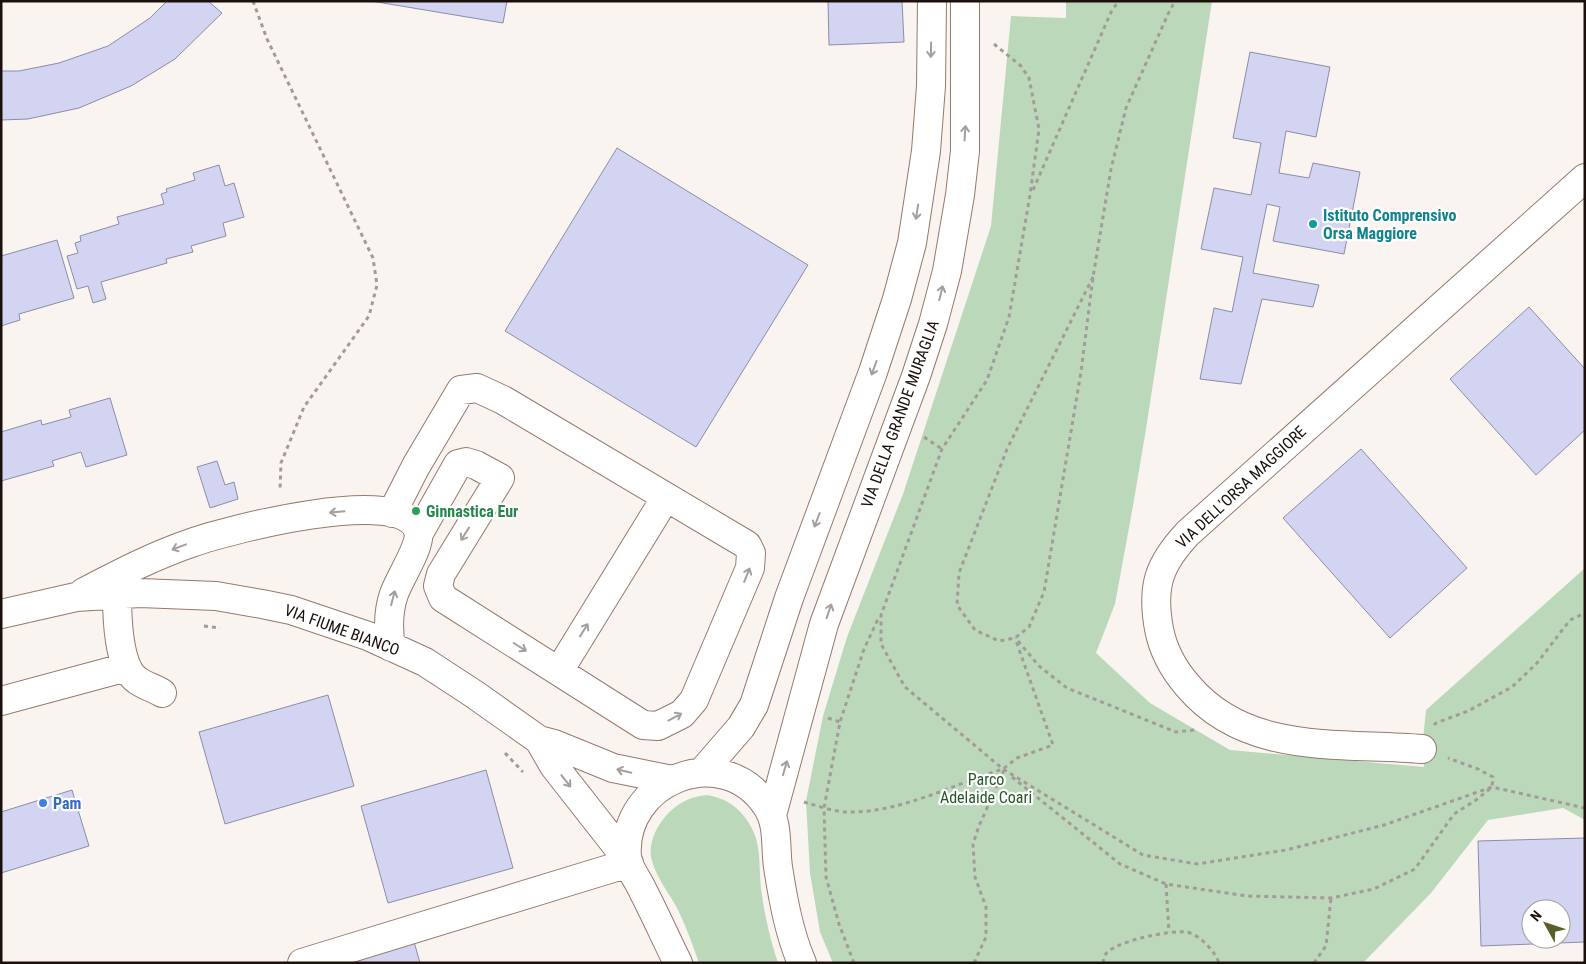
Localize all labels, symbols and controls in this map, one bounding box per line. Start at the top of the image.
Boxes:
one-way arrow [926,42,936,58]
one-way arrow [961,125,970,141]
one-way arrow [912,203,922,219]
place label: Istituto Comprensivo Orsa Maggiore [1323,206,1457,243]
marker: Istituto Comprensivo Orsa Maggiore [1307,218,1319,230]
one-way arrow [937,286,946,302]
street label: VIA DELLA GRANDE MURAGLIA [857,318,943,510]
one-way arrow [869,360,879,376]
street label: VIA DELL'ORSA MAGGIORE [1172,422,1310,552]
place label: Ginnastica Eur [426,502,518,521]
marker: Ginnastica Eur [410,505,422,517]
one-way arrow [329,507,345,516]
one-way arrow [812,512,821,527]
one-way arrow [460,527,470,541]
one-way arrow [171,543,187,552]
one-way arrow [743,568,752,583]
one-way arrow [389,591,398,607]
street label: VIA FIUME BIANCO [282,600,402,660]
one-way arrow [825,604,834,620]
one-way arrow [580,623,590,637]
one-way arrow [512,642,526,652]
one-way arrow [667,712,682,721]
one-way arrow [780,760,790,776]
one-way arrow [616,766,632,775]
park label: Parco Adelaide Coari [940,770,1032,807]
one-way arrow [561,774,571,788]
place label: Pam [53,794,82,813]
marker: Pam [37,797,49,809]
north arrow [1521,899,1571,949]
text: N [1527,907,1545,924]

